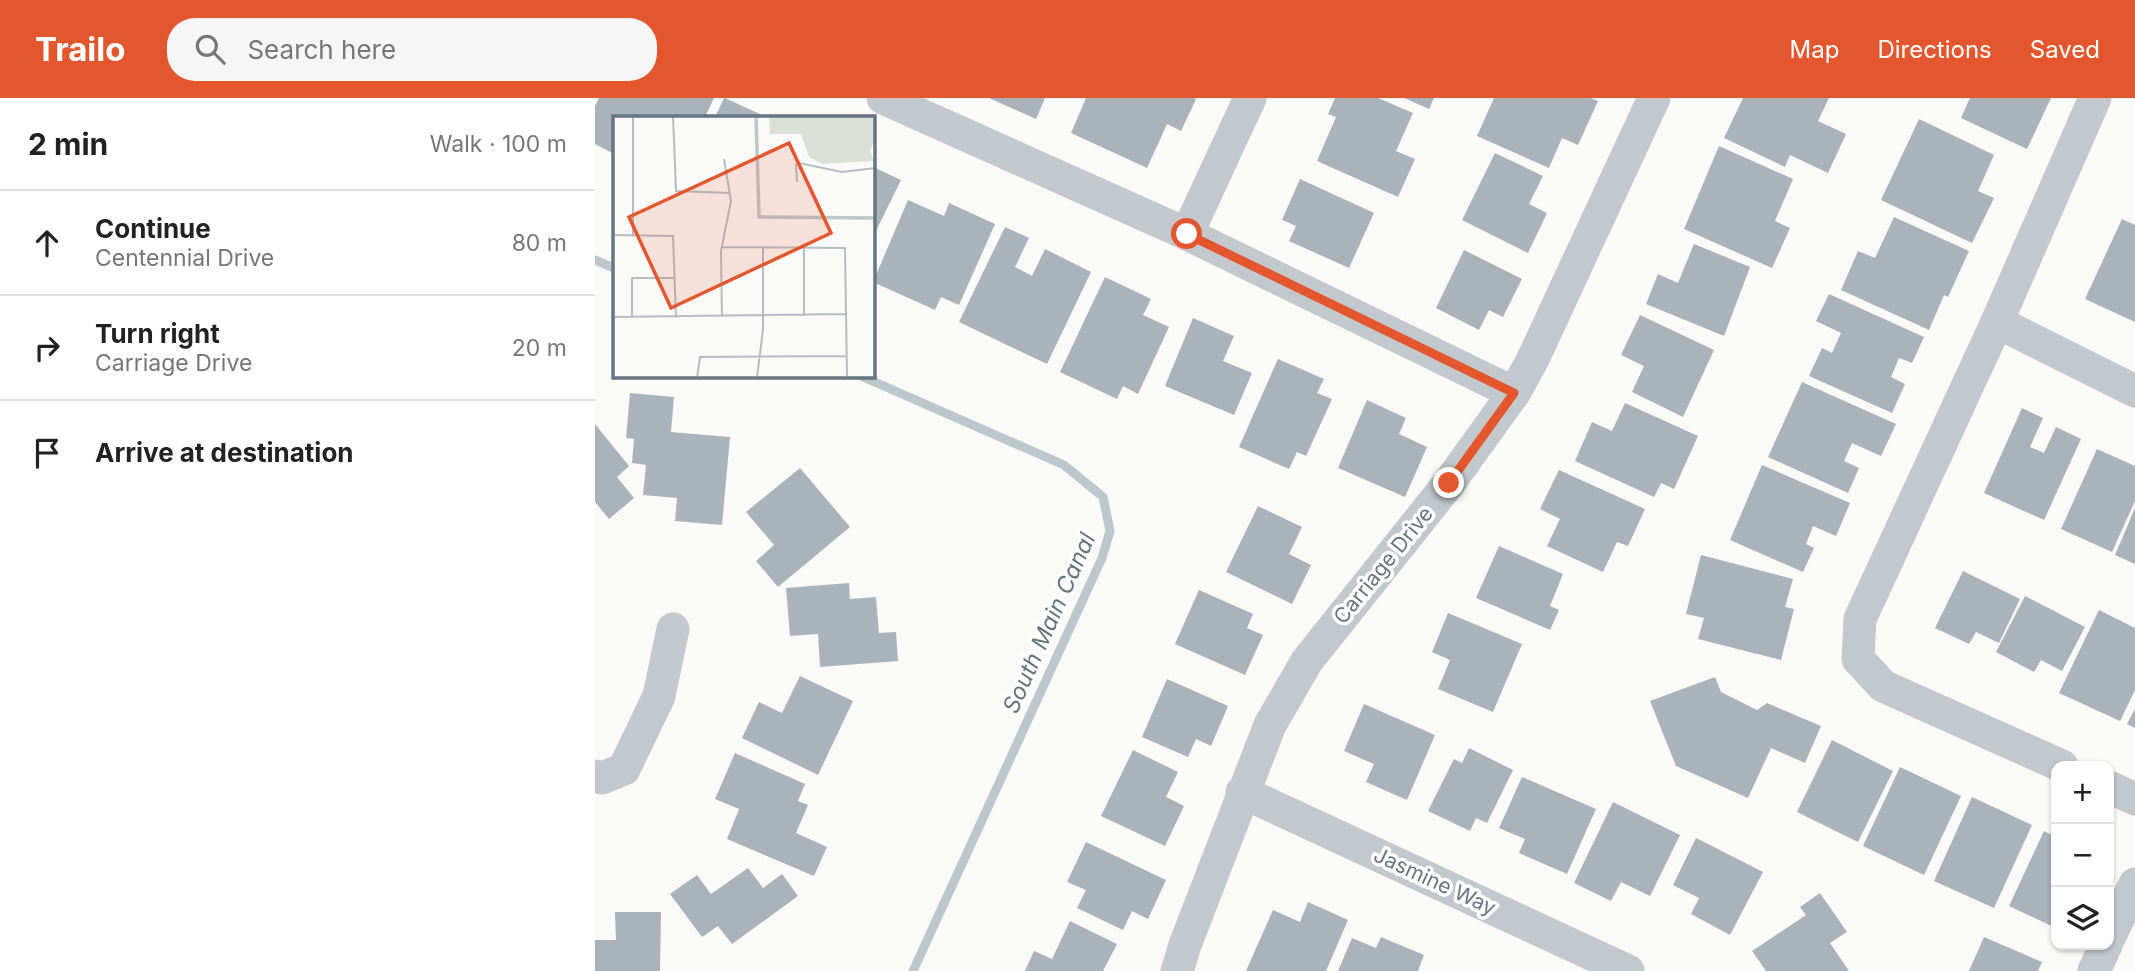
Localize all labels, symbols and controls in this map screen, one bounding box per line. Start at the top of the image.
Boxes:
search box [167,18,657,81]
text: Trailo [35,29,125,69]
icon: search [191,30,229,68]
text: Search here [247,34,396,65]
text: Map [1790,35,1839,64]
text: Directions [1877,35,1992,64]
text: Saved [2030,35,2100,64]
inset map [613,116,875,378]
text: 2 min [28,126,108,162]
text: Walk · 100 m [430,130,567,158]
text: Continue [95,213,211,244]
route start [1171,218,1202,249]
icon: ahead [28,224,66,262]
text: 80 m [512,229,567,257]
text: Centennial Drive [95,244,274,272]
text: Turn right [95,318,220,349]
icon: right [28,329,66,367]
text: 20 m [512,334,567,362]
text: Carriage Drive [95,349,252,377]
icon: arrive [28,434,66,472]
text: Arrive at destination [95,437,354,468]
route end [1433,467,1464,498]
street label: Carriage Drive [1328,501,1438,629]
water label: South Main Canal [997,528,1102,718]
map controls [2051,761,2114,950]
button: + [2051,761,2114,824]
button: − [2051,824,2114,887]
street label: Jasmine Way [1370,842,1500,920]
button: layers [2051,887,2114,950]

